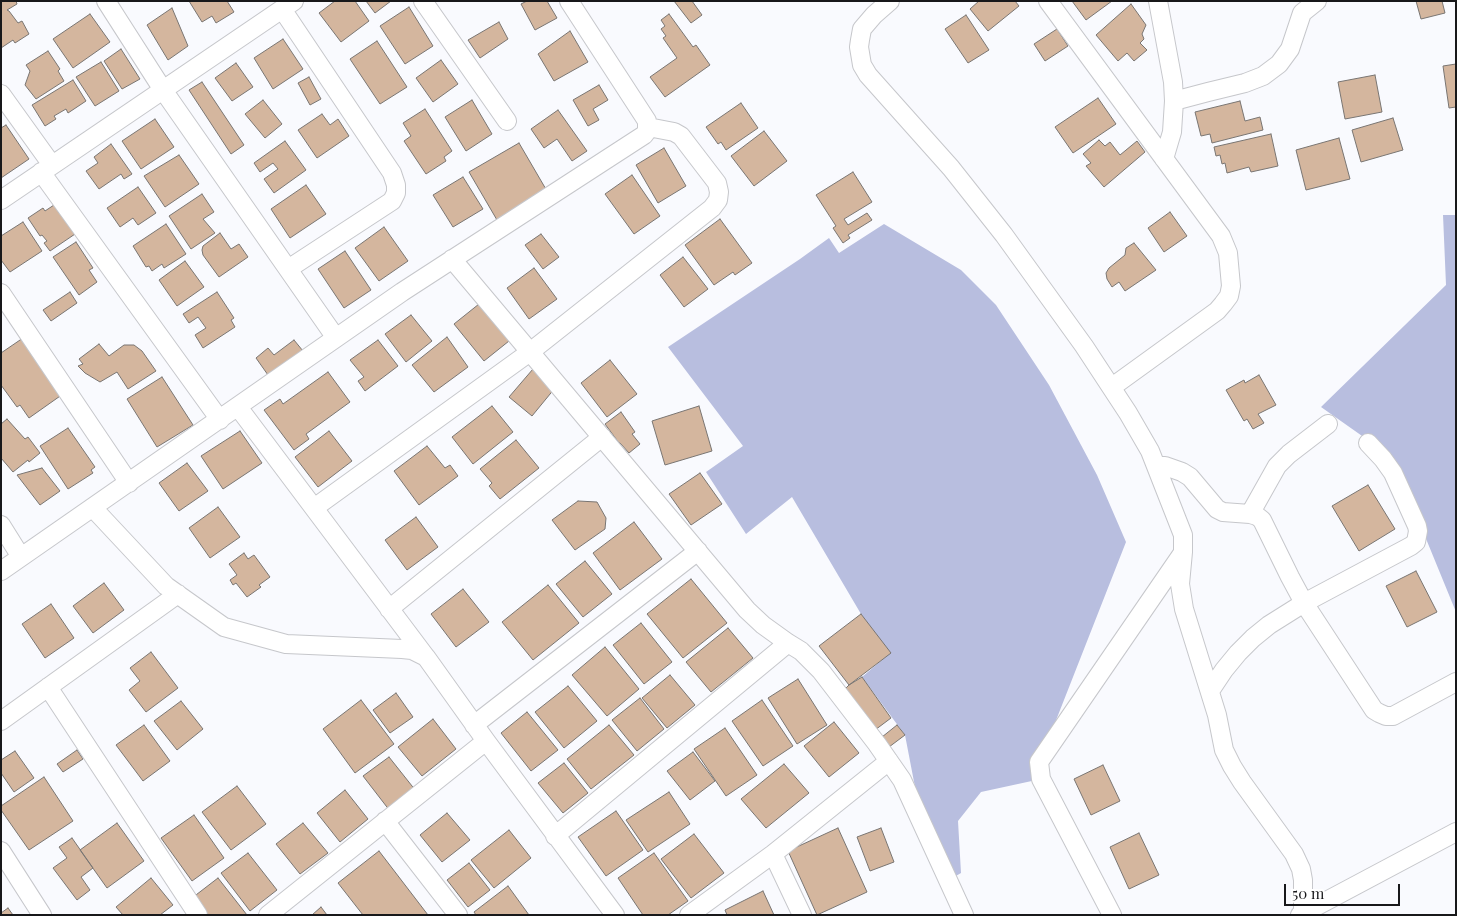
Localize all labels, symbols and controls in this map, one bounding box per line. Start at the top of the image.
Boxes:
scale bar [1287,874,1403,906]
text: 50 m [1292,883,1324,903]

